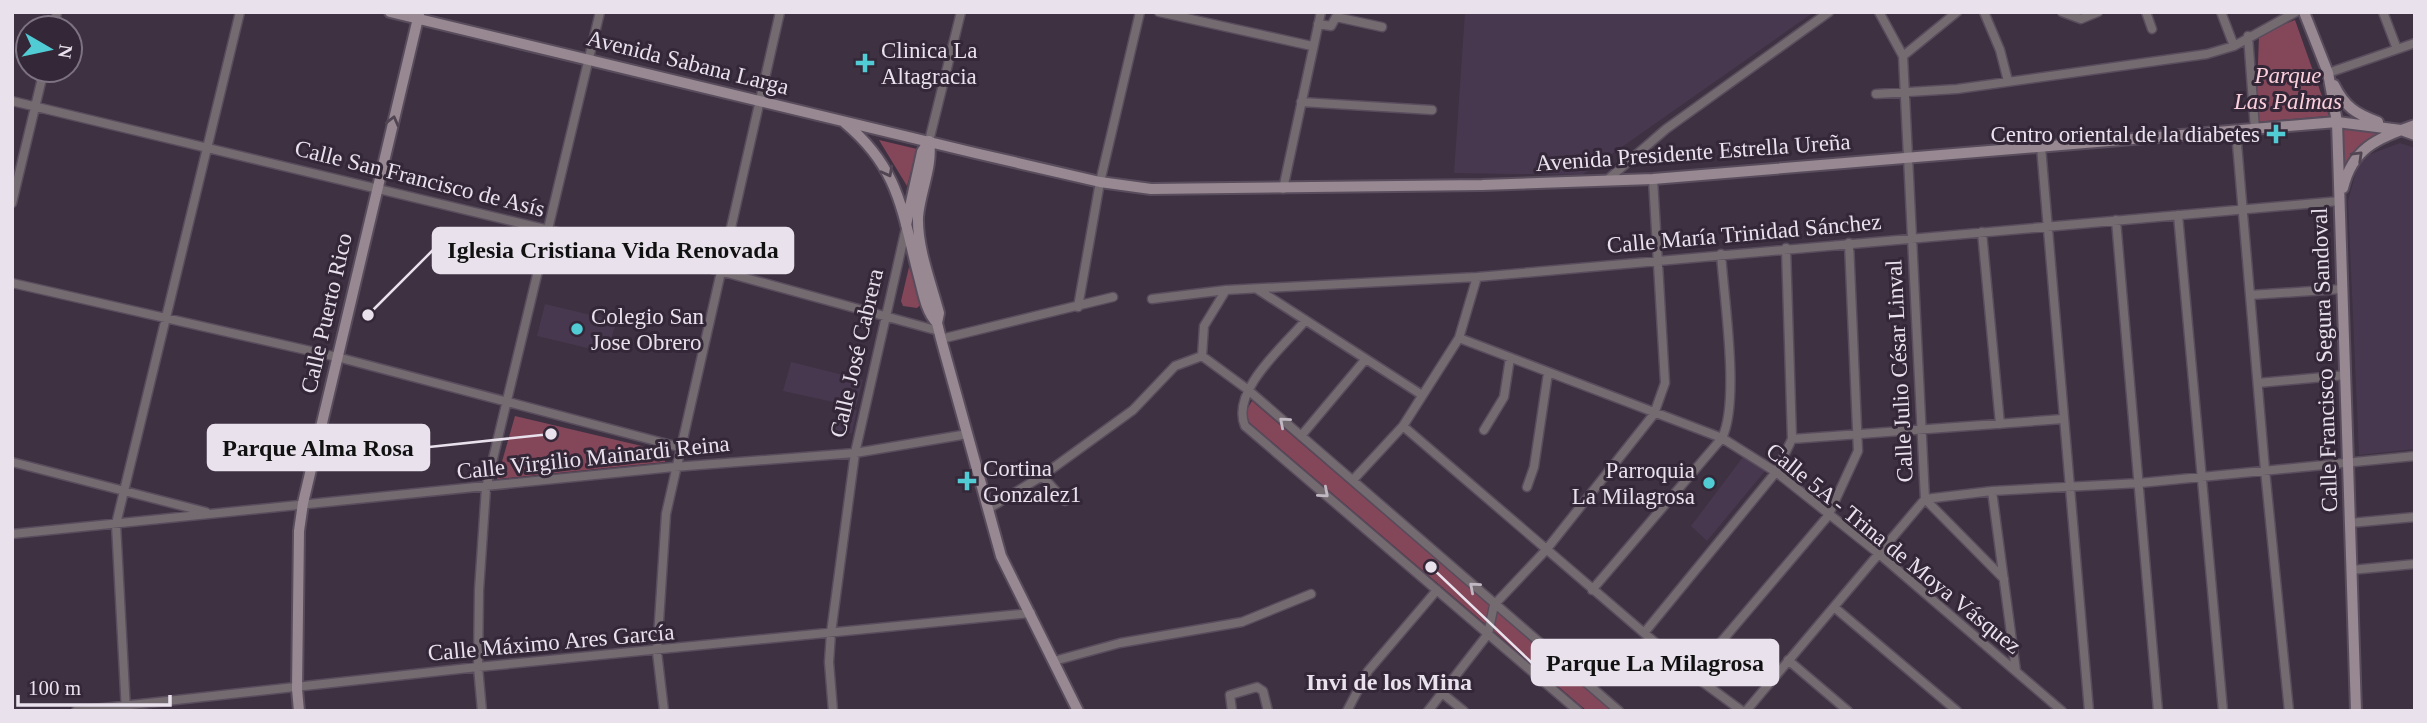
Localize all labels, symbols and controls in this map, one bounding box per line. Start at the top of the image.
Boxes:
north arrow [14,14,84,84]
street label: Avenida Sabana Larga [584,25,791,100]
place label: Clinica La Altagracia [881,38,977,89]
text: N [54,43,77,60]
marker: Clinica La Altagracia [855,53,875,73]
park label: Parque Las Palmas [2233,63,2342,114]
one-way arrow [385,115,399,127]
place label: Centro oriental de la diabetes [1990,122,2260,147]
marker: Centro oriental de la diabetes [2266,124,2286,144]
street label: Avenida Presidente Estrella Ureña [1535,129,1851,176]
street label: Calle San Francisco de Asís [292,135,548,222]
one-way arrow [2350,151,2363,164]
one-way arrow [880,165,893,177]
street label: Calle Francisco Segura Sandoval [2307,207,2342,513]
street label: Calle María Trinidad Sánchez [1606,209,1882,258]
callout: Iglesia Cristiana Vida Renovada [433,228,793,273]
street label: Calle Puerto Rico [296,231,357,396]
text: Iglesia Cristiana Vida Renovada [447,237,779,263]
street label: Calle Julio César Linval [1881,259,1918,483]
street label: Calle José Cabrera [825,266,888,440]
place label: Colegio San Jose Obrero [591,304,705,355]
marker: Colegio San Jose Obrero [569,321,585,337]
one-way arrow [1279,418,1292,430]
callout: Parque Alma Rosa [208,425,429,470]
street label: Calle Virgilio Mainardi Reina [455,431,731,484]
text: Parque Alma Rosa [222,435,414,461]
street label: Calle 5A - Trina de Moya Vásquez [1761,438,2026,659]
place label: Cortina Gonzalez1 [983,456,1081,507]
place label: Parroquia La Milagrosa [1572,458,1695,509]
marker: Cortina Gonzalez1 [957,471,977,491]
marker: Parroquia La Milagrosa [1701,475,1717,491]
one-way arrow [1316,485,1329,497]
one-way arrow [1469,583,1482,595]
street label: Calle Máximo Ares García [427,619,675,666]
callout: Parque La Milagrosa [1532,640,1778,685]
text: Parque La Milagrosa [1546,650,1764,676]
scale bar [18,664,170,708]
district label: Invi de los Mina [1306,669,1472,695]
text: 100 m [28,676,81,700]

